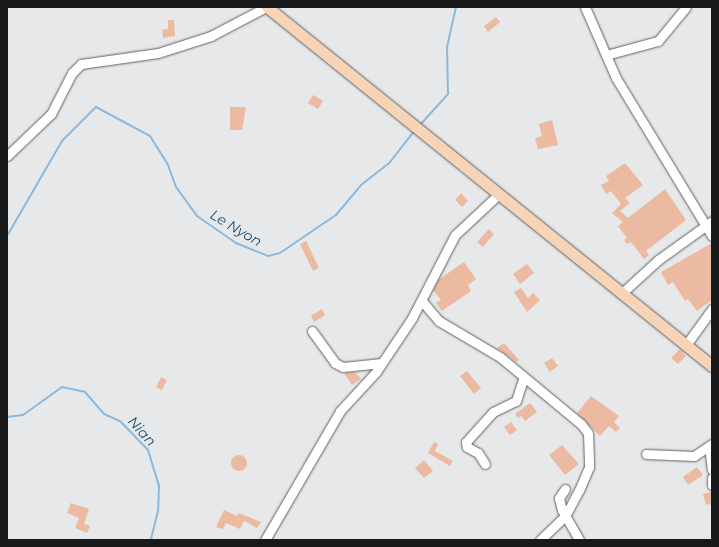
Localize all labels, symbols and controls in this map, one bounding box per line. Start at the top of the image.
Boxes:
water label: Le Nyon [207,206,265,250]
water label: Nian [124,413,160,449]

